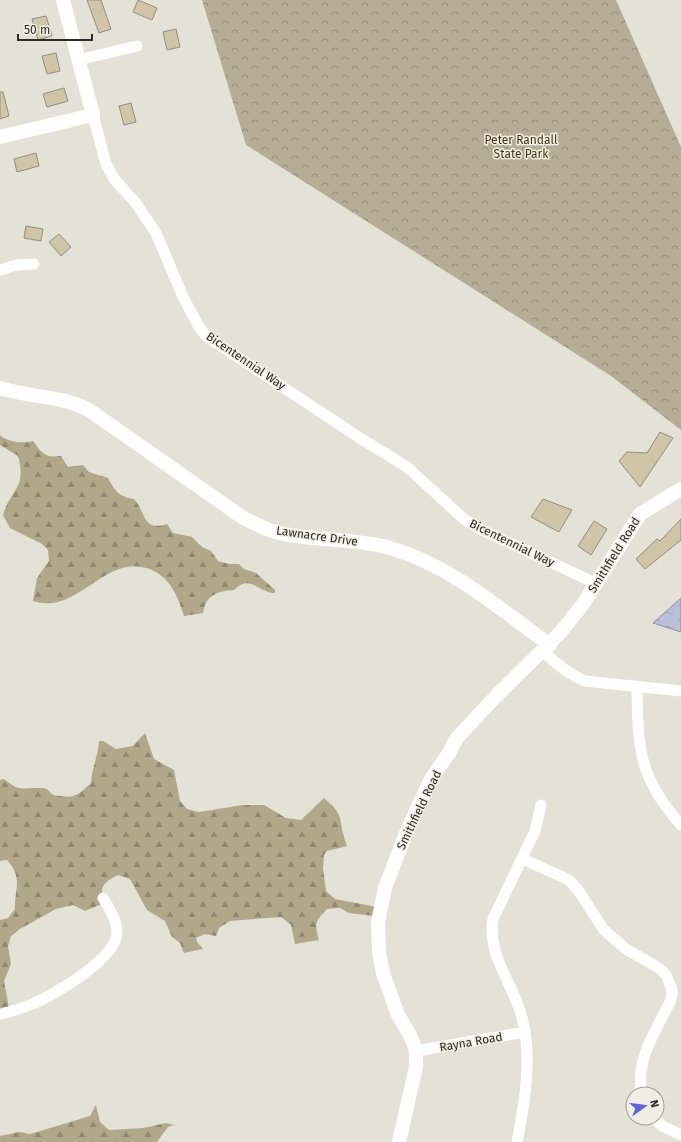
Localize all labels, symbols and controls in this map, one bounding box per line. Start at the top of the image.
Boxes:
scale bar [18,16,92,42]
text: 50 m [24,23,50,37]
park label: Peter Randall State Park [485,133,558,161]
street label: Bicentennial Way [204,329,288,393]
street label: Smithfield Road [585,515,643,595]
street label: Bicentennial Way [467,516,557,570]
street label: Lawnacre Drive [275,523,359,549]
street label: Smithfield Road [394,768,444,852]
street label: Rayna Road [438,1030,504,1054]
north arrow [625,1086,665,1126]
text: N [647,1099,661,1109]

